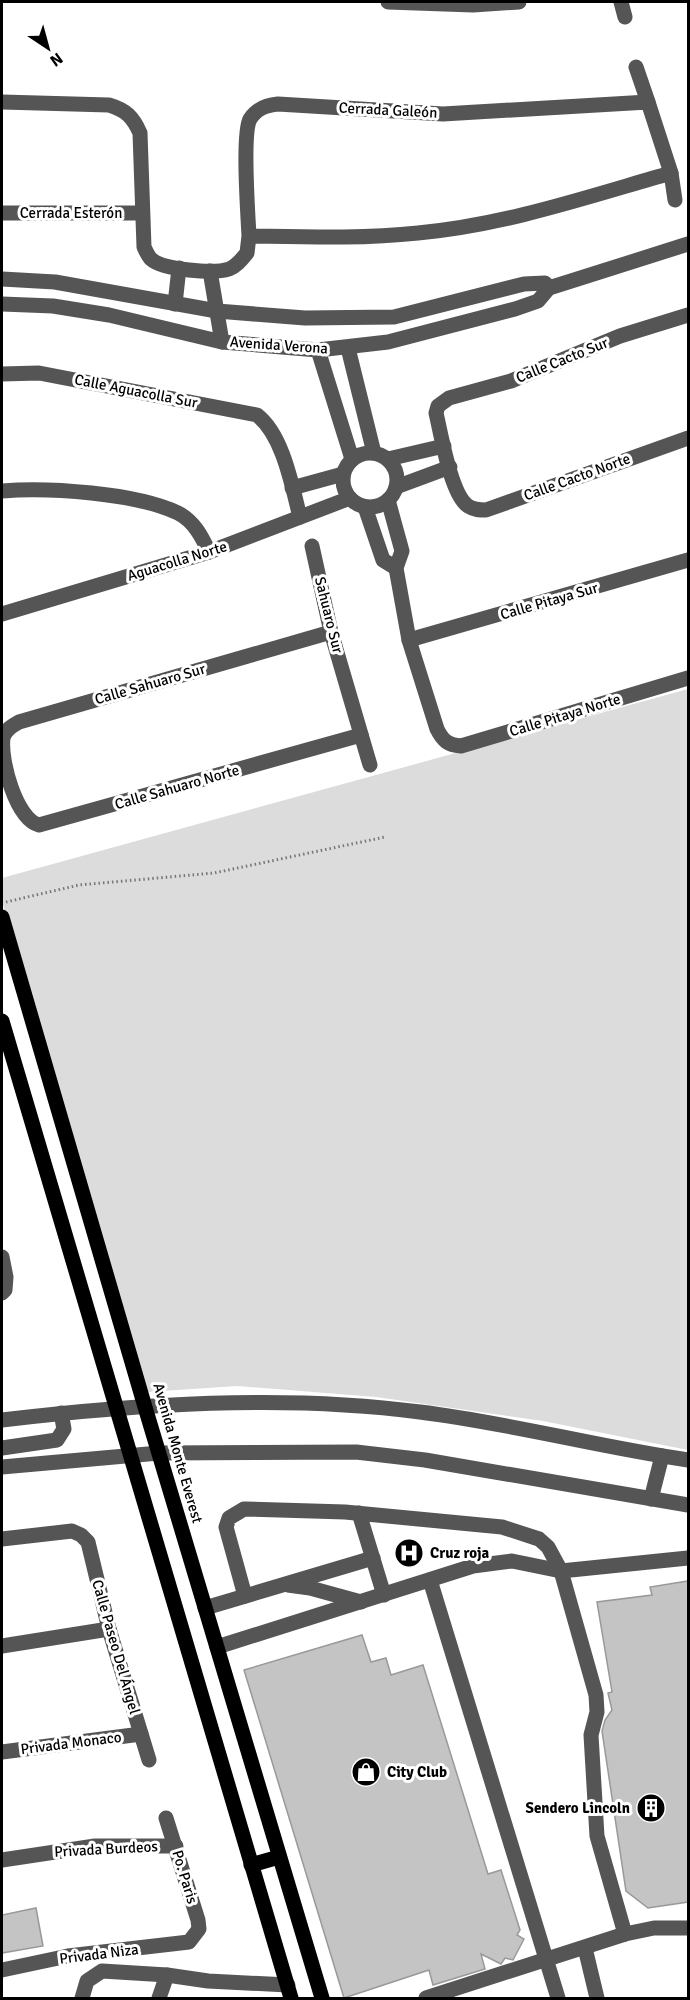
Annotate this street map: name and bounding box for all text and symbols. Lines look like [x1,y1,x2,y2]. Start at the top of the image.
north arrow [18,18,78,78]
text: N [46,48,67,71]
street label: Cerrada Galeón [338,98,438,122]
street label: Cerrada Esterón [20,204,122,222]
street label: Avenida Verona [229,333,329,357]
street label: Calle Cacto Sur [513,333,611,387]
street label: Calle Aguacolla Sur [73,370,200,412]
street label: Calle Cacto Norte [521,449,633,505]
street label: Aguacolla Norte [125,537,229,585]
street label: Sahuaro Sur [311,575,347,656]
street label: Calle Pitaya Sur [498,578,600,624]
street label: Calle Sahuaro Sur [93,659,208,708]
street label: Calle Pitaya Norte [507,690,623,740]
street label: Calle Sahuaro Norte [113,761,241,813]
street label: Avenida Monte Everest [149,1381,207,1525]
hospital icon: Cruz roja [393,1537,425,1569]
place label: Cruz roja [430,1544,490,1562]
street label: Calle Paseo Del Ángel [88,1577,145,1716]
street label: Privada Monaco [19,1728,123,1758]
shop icon: City Club [350,1756,382,1788]
place label: City Club [387,1763,447,1781]
building icon: Sendero Lincoln [635,1792,667,1824]
place label: Sendero Lincoln [526,1799,630,1817]
street label: Privada Burdeos [54,1837,159,1861]
street label: Po. Paris [168,1848,202,1906]
street label: Privada Niza [58,1940,140,1968]

